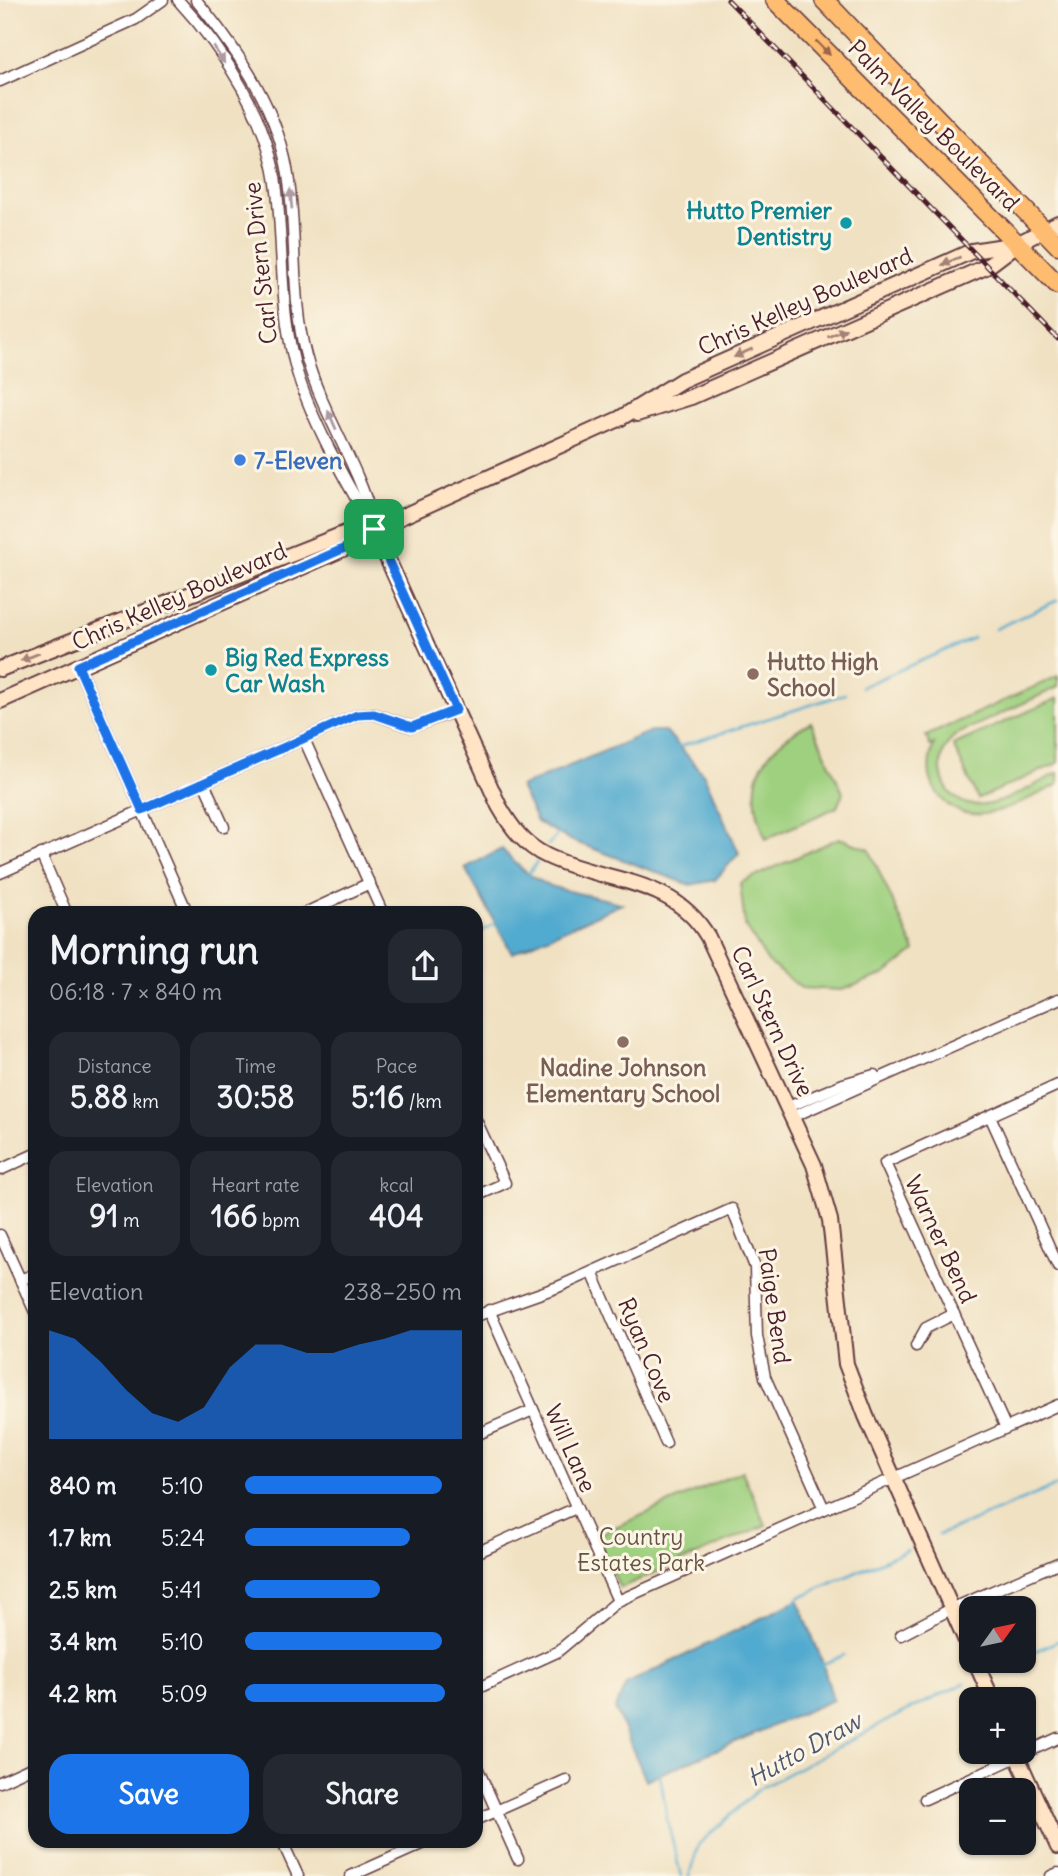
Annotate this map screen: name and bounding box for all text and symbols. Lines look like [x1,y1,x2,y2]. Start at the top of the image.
street label: Palm Valley Boulevard [842,33,1026,217]
one-way arrow [815,40,832,57]
one-way arrow [212,45,225,64]
street label: Carl Stern Drive [237,180,283,346]
one-way arrow [285,187,296,209]
place label: Hutto Premier Dentistry [686,196,833,251]
marker: Hutto Premier Dentistry [838,215,854,231]
street label: Chris Kelley Boulevard [693,241,917,361]
one-way arrow [941,255,961,267]
one-way arrow [827,327,847,339]
one-way arrow [733,347,753,359]
one-way arrow [326,410,338,430]
place label: 7-Eleven [254,446,342,475]
marker: 7-Eleven [232,452,248,468]
pin [344,499,404,559]
icon: arrive [355,510,393,548]
street label: Chris Kelley Boulevard [67,536,291,656]
place label: Big Red Express Car Wash [225,643,389,698]
place label: Hutto High School [767,647,879,702]
one-way arrow [19,651,40,662]
marker: Big Red Express Car Wash [203,662,219,678]
marker: Hutto High School [745,666,761,682]
text: Morning run [49,927,259,974]
button: share [388,929,462,1003]
street label: Carl Stern Drive [725,941,821,1101]
text: 06:18 · 7 × 840 m [49,977,222,1006]
marker: Nadine Johnson Elementary School [615,1034,631,1050]
place label: Nadine Johnson Elementary School [526,1053,720,1108]
text: Distance [77,1054,152,1078]
text: Time [235,1054,276,1078]
text: Pace [376,1054,417,1078]
text: 5.88 [70,1078,128,1116]
text: 30:58 [216,1078,295,1116]
text: 5:16 [351,1078,404,1116]
text: km [128,1089,159,1113]
text: /km [404,1089,442,1113]
street label: Warner Bend [899,1171,983,1307]
text: Elevation [76,1173,153,1197]
text: Heart rate [211,1173,300,1197]
text: kcal [379,1173,414,1197]
text: 91 [89,1197,118,1235]
text: 166 [211,1197,258,1235]
text: 404 [369,1197,424,1235]
text: m [118,1208,140,1232]
text: bpm [258,1208,300,1232]
street label: Paige Bend [753,1246,797,1366]
text: Elevation [49,1277,143,1306]
text: 238–250 m [343,1277,462,1306]
street label: Ryan Cove [612,1293,682,1407]
street label: Will Lane [539,1400,603,1496]
text: 840 m [49,1471,116,1500]
text: 5:10 [161,1471,204,1500]
park label: Country Estates Park [577,1522,705,1577]
text: 1.7 km [49,1523,112,1552]
text: 5:24 [161,1523,205,1552]
text: 2.5 km [49,1575,117,1604]
text: 5:41 [161,1575,202,1604]
north arrow [959,1596,1036,1673]
map controls [959,1596,1036,1855]
text: 3.4 km [49,1627,117,1656]
text: 5:10 [161,1627,204,1656]
text: 4.2 km [49,1679,117,1708]
text: 5:09 [161,1679,208,1708]
button: + [959,1687,1036,1764]
water label: Hutto Draw [742,1704,869,1793]
button: Save [49,1754,249,1834]
button: Share [263,1754,462,1834]
button: − [959,1778,1036,1855]

